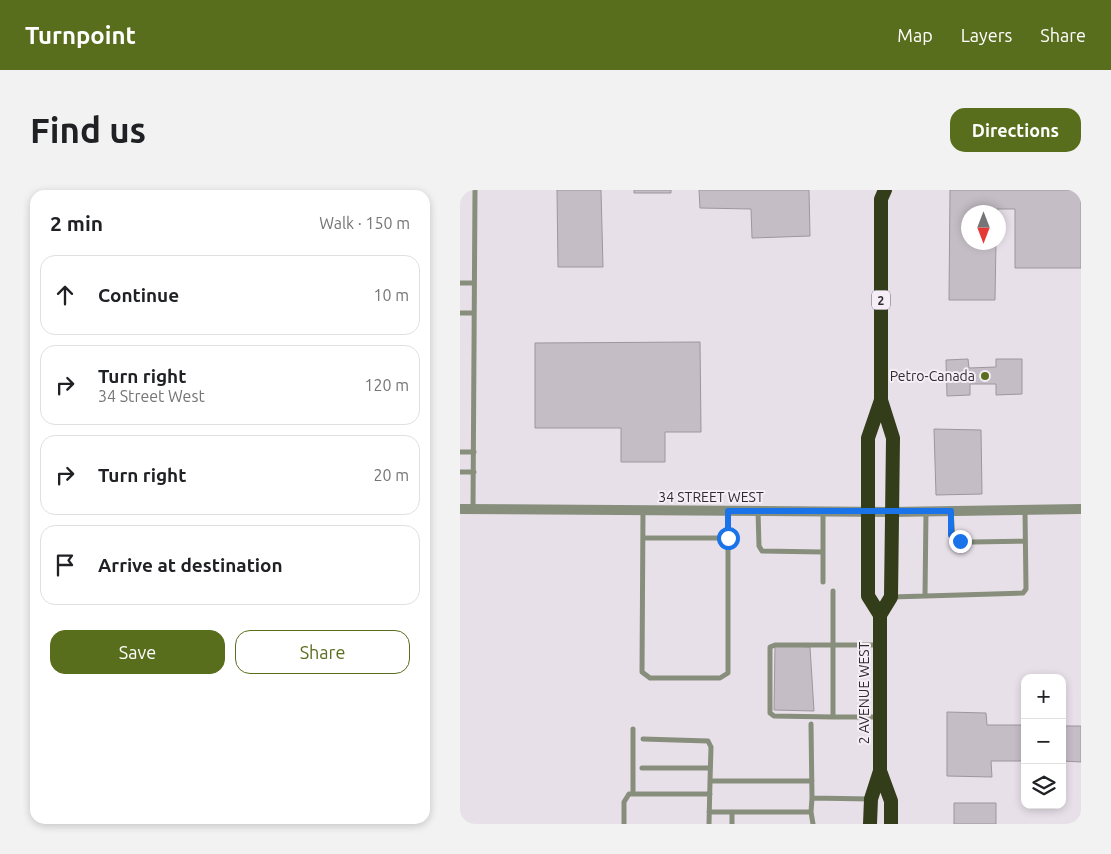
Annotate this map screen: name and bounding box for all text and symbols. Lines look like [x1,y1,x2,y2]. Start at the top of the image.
text: Turnpoint [25,22,136,49]
text: Map [897,25,933,45]
text: Layers [961,25,1012,45]
text: Share [1040,25,1086,45]
button: Directions [950,108,1081,152]
text: Find us [30,110,146,150]
north arrow [961,205,1006,250]
text: 2 min [50,211,103,235]
text: Walk · 150 m [319,214,410,232]
icon: ahead [51,281,79,309]
text: Continue [98,284,179,306]
text: 10 m [373,286,409,304]
road number: 2 [872,290,890,310]
text: Turn right [98,365,186,387]
place label: Petro-Canada [890,368,975,384]
marker: Petro-Canada [979,370,991,382]
icon: right [51,371,79,399]
text: 120 m [364,376,409,394]
text: 34 Street West [98,387,205,405]
icon: right [51,461,79,489]
text: Turn right [98,464,186,486]
text: 20 m [373,466,409,484]
street label: 34 STREET WEST [658,489,764,505]
route start [717,527,740,550]
route end [949,530,972,553]
icon: arrive [51,551,79,579]
text: Arrive at destination [98,554,283,576]
button: Save [50,630,225,674]
button: Share [235,630,410,674]
street label: 2 AVENUE WEST [856,641,872,744]
map controls [1021,674,1066,809]
button: + [1021,674,1066,719]
button: − [1021,719,1066,764]
button: layers [1021,764,1066,809]

